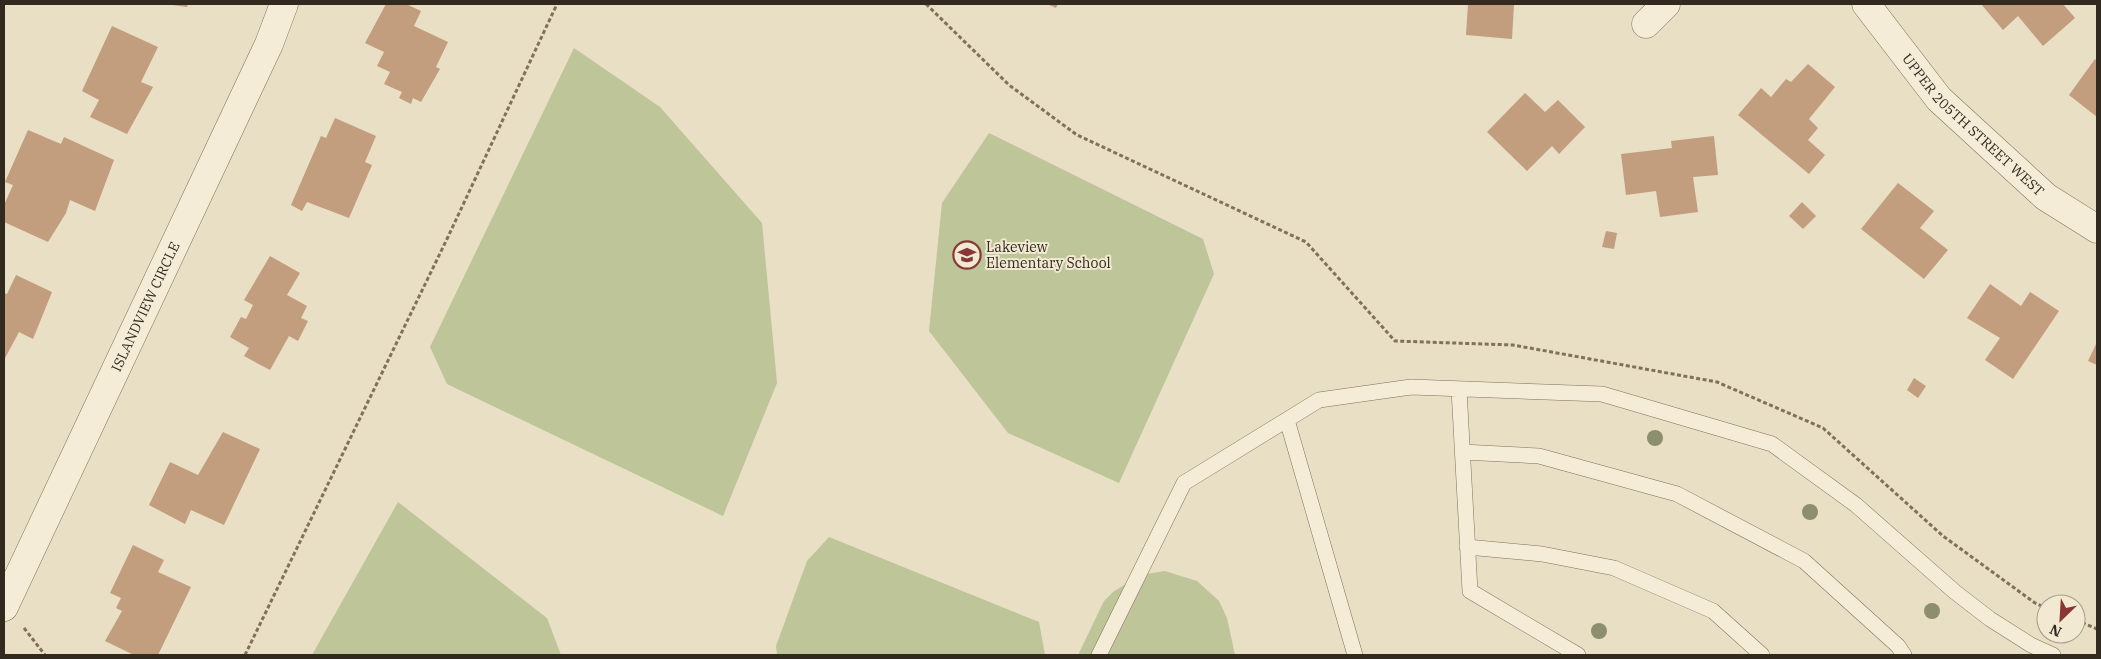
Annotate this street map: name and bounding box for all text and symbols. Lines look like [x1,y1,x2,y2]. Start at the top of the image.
street label: UPPER 205TH STREET WEST [1898,50,2048,200]
place label: Lakeview Elementary School [986,238,1111,272]
street label: ISLANDVIEW CIRCLE [107,239,184,374]
school or university icon: Lakeview Elementary School [952,240,982,270]
north arrow [2036,594,2086,644]
text: N [2047,620,2064,641]

